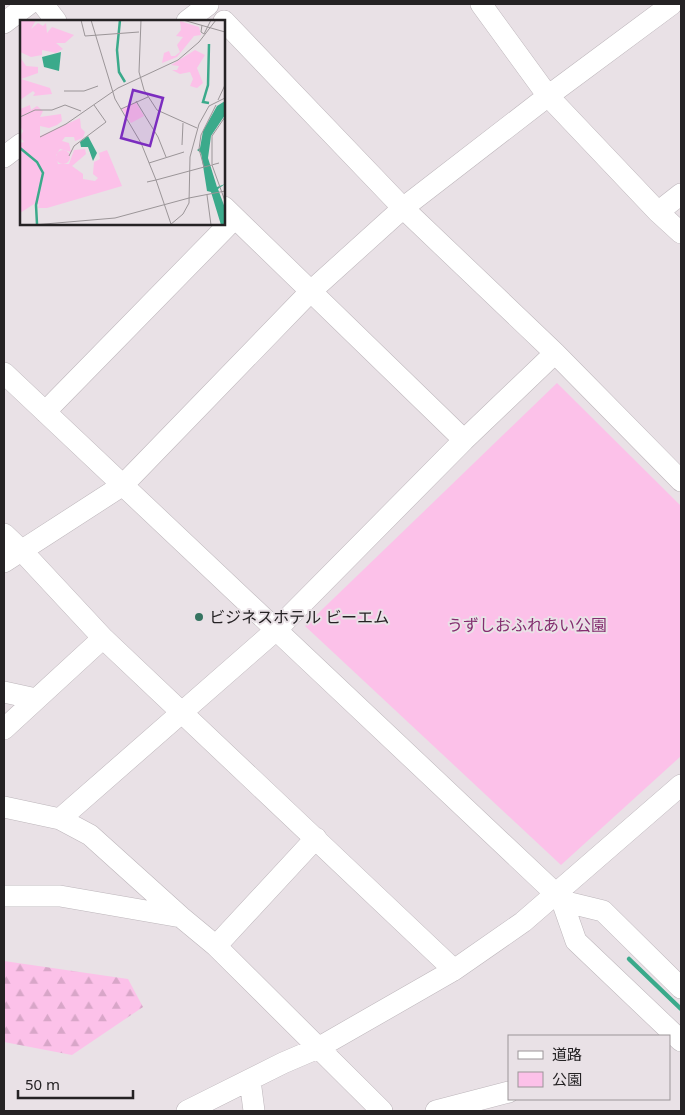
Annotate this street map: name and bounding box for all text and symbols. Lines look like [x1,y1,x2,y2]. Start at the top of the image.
inset map [20,20,225,225]
place label: ビジネスホテル ビーエム [209,606,389,628]
marker: ビジネスホテル ビーエム [193,611,205,623]
park label: うずしおふれあい公園 [447,614,607,636]
legend [508,1035,670,1100]
text: 道路 [552,1044,582,1064]
scale bar [18,1068,132,1100]
text: 公園 [552,1069,582,1089]
text: 50 m [25,1074,60,1094]

